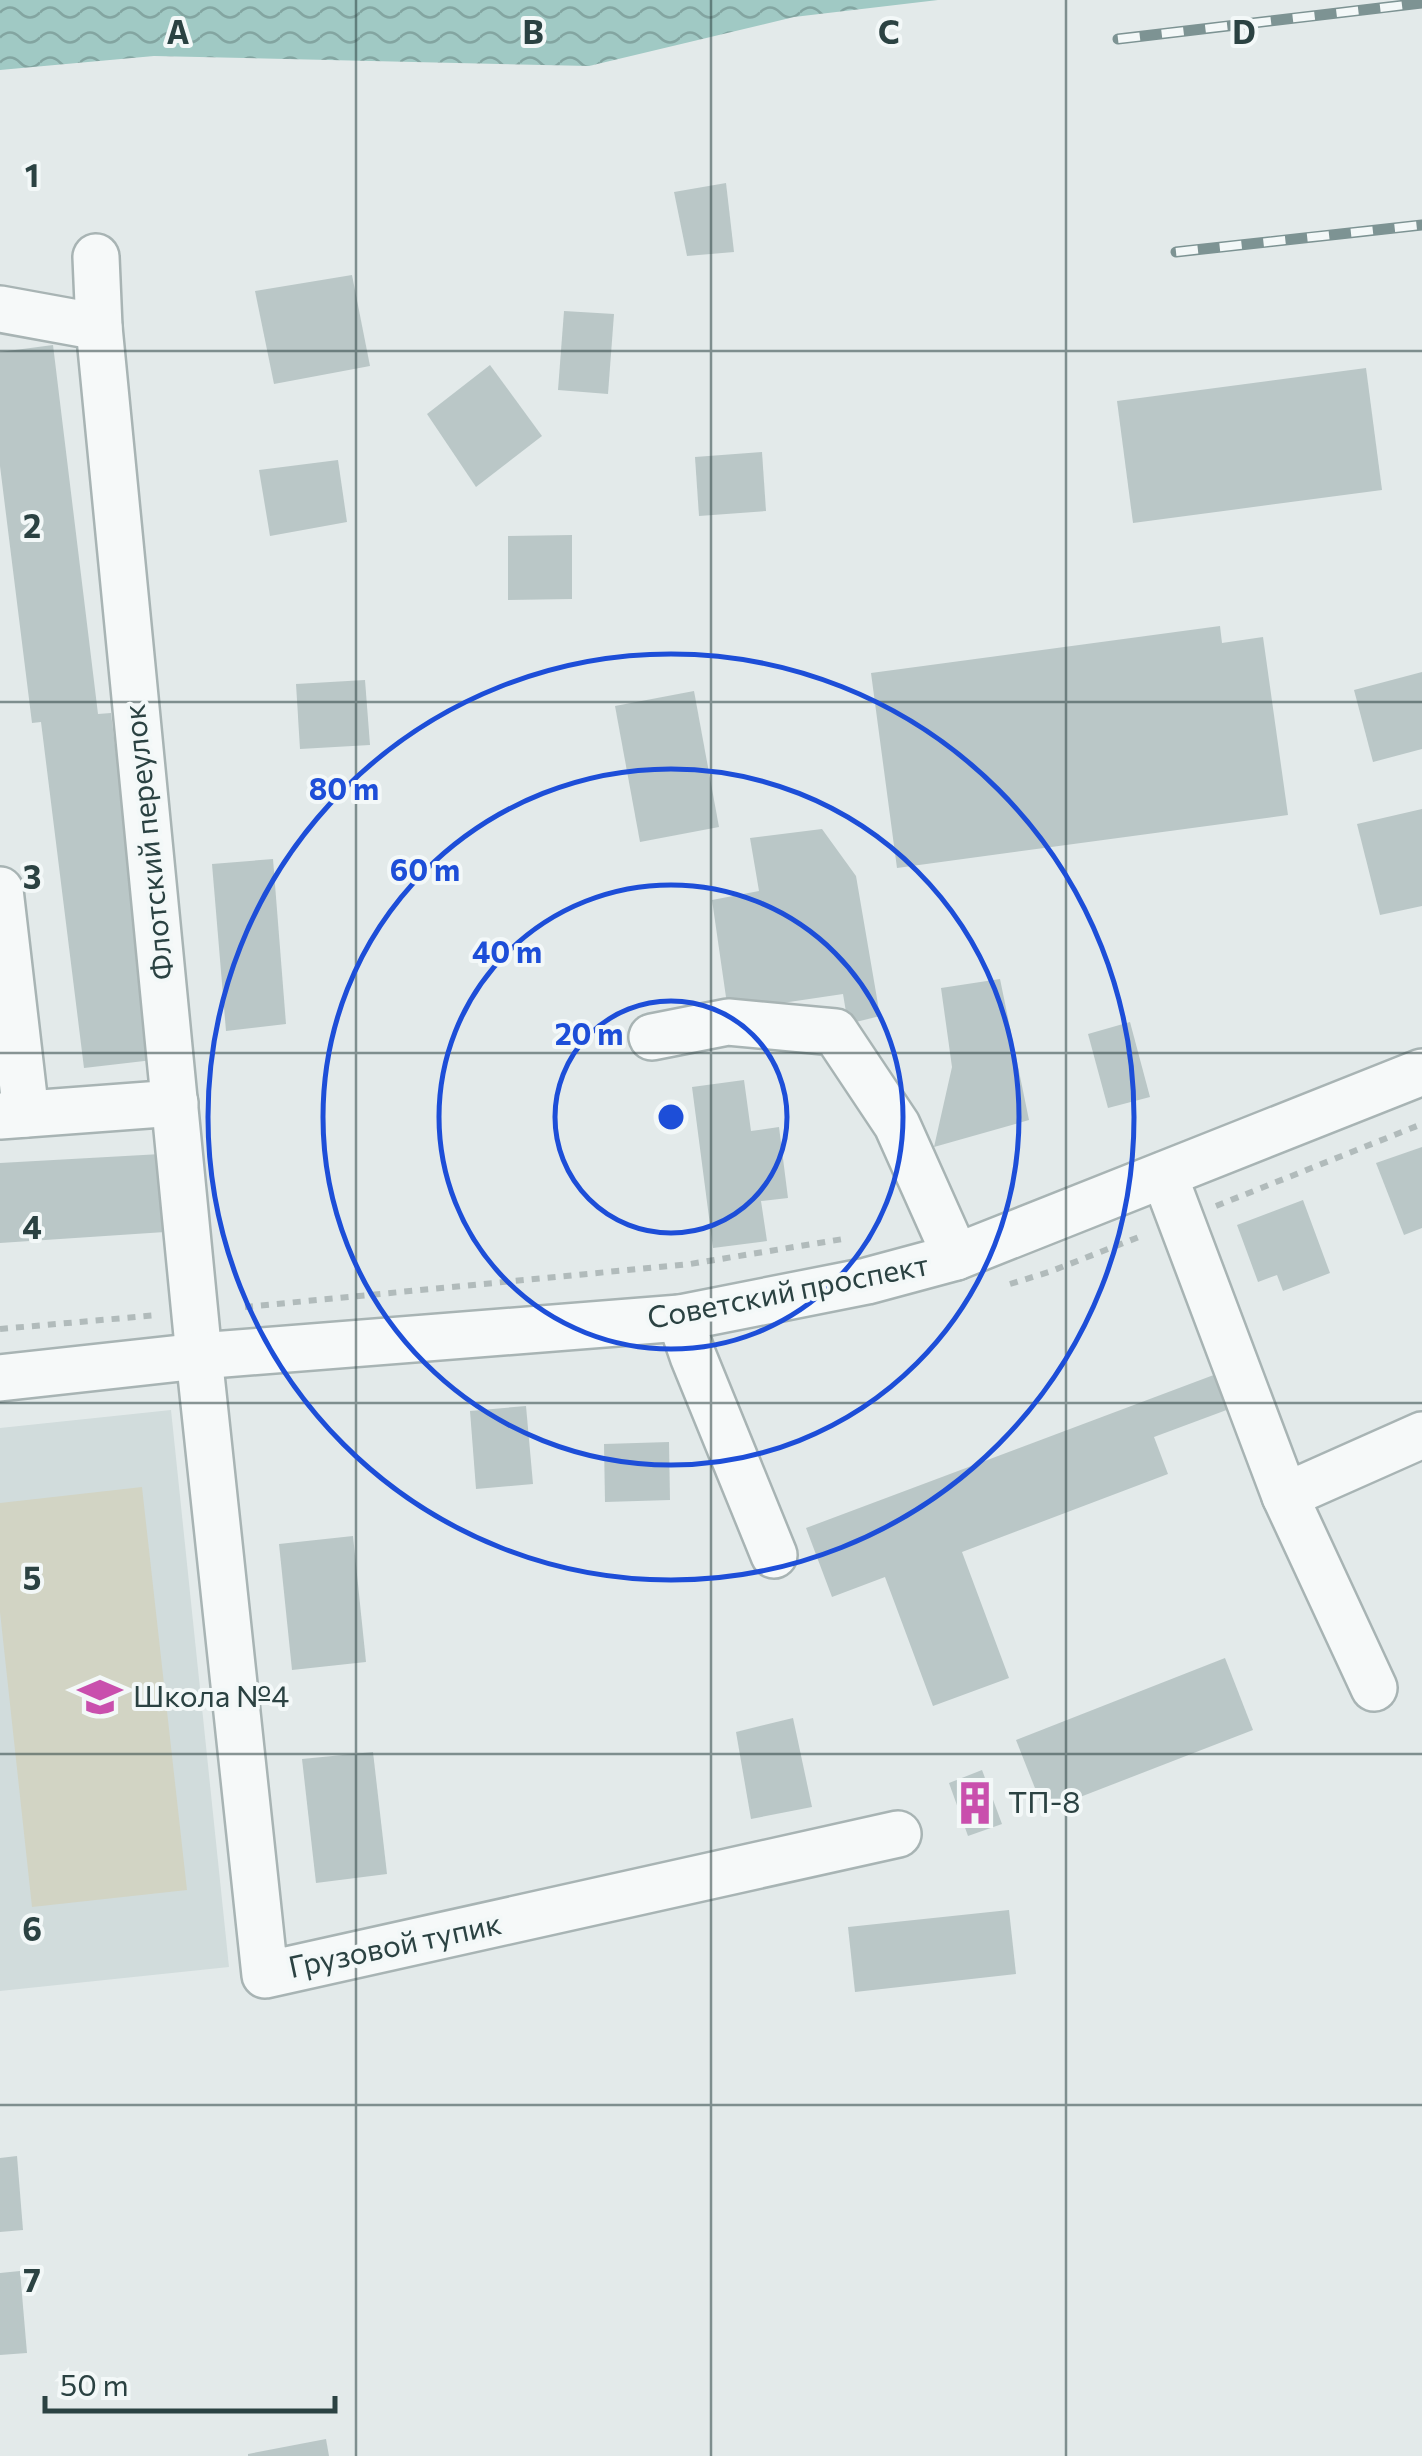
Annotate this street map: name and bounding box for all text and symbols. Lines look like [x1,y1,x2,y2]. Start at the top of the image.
text: A [167,11,190,51]
text: B [522,11,544,51]
text: C [878,11,900,51]
text: D [1232,11,1256,51]
text: 1 [25,154,39,194]
text: 2 [23,505,41,545]
street label: Флотский переулок [114,702,179,982]
text: 80 m [309,769,379,806]
text: 60 m [390,850,460,887]
text: 3 [23,856,41,896]
text: 40 m [472,932,542,969]
text: 20 m [555,1014,623,1051]
centre of rings [653,1099,689,1135]
text: 4 [22,1206,42,1246]
street label: Советский проспект [644,1244,931,1335]
text: 5 [23,1557,41,1597]
school or university icon: Школа №4 [76,1673,124,1721]
place label: Школа №4 [133,1676,289,1713]
building icon: ТП-8 [951,1779,999,1827]
place label: ТП-8 [1008,1782,1081,1819]
street label: Грузовой тупик [285,1903,504,1984]
text: 6 [22,1908,42,1948]
text: 7 [23,2259,41,2299]
scale bar [45,2351,335,2413]
text: 50 m [60,2365,129,2402]

